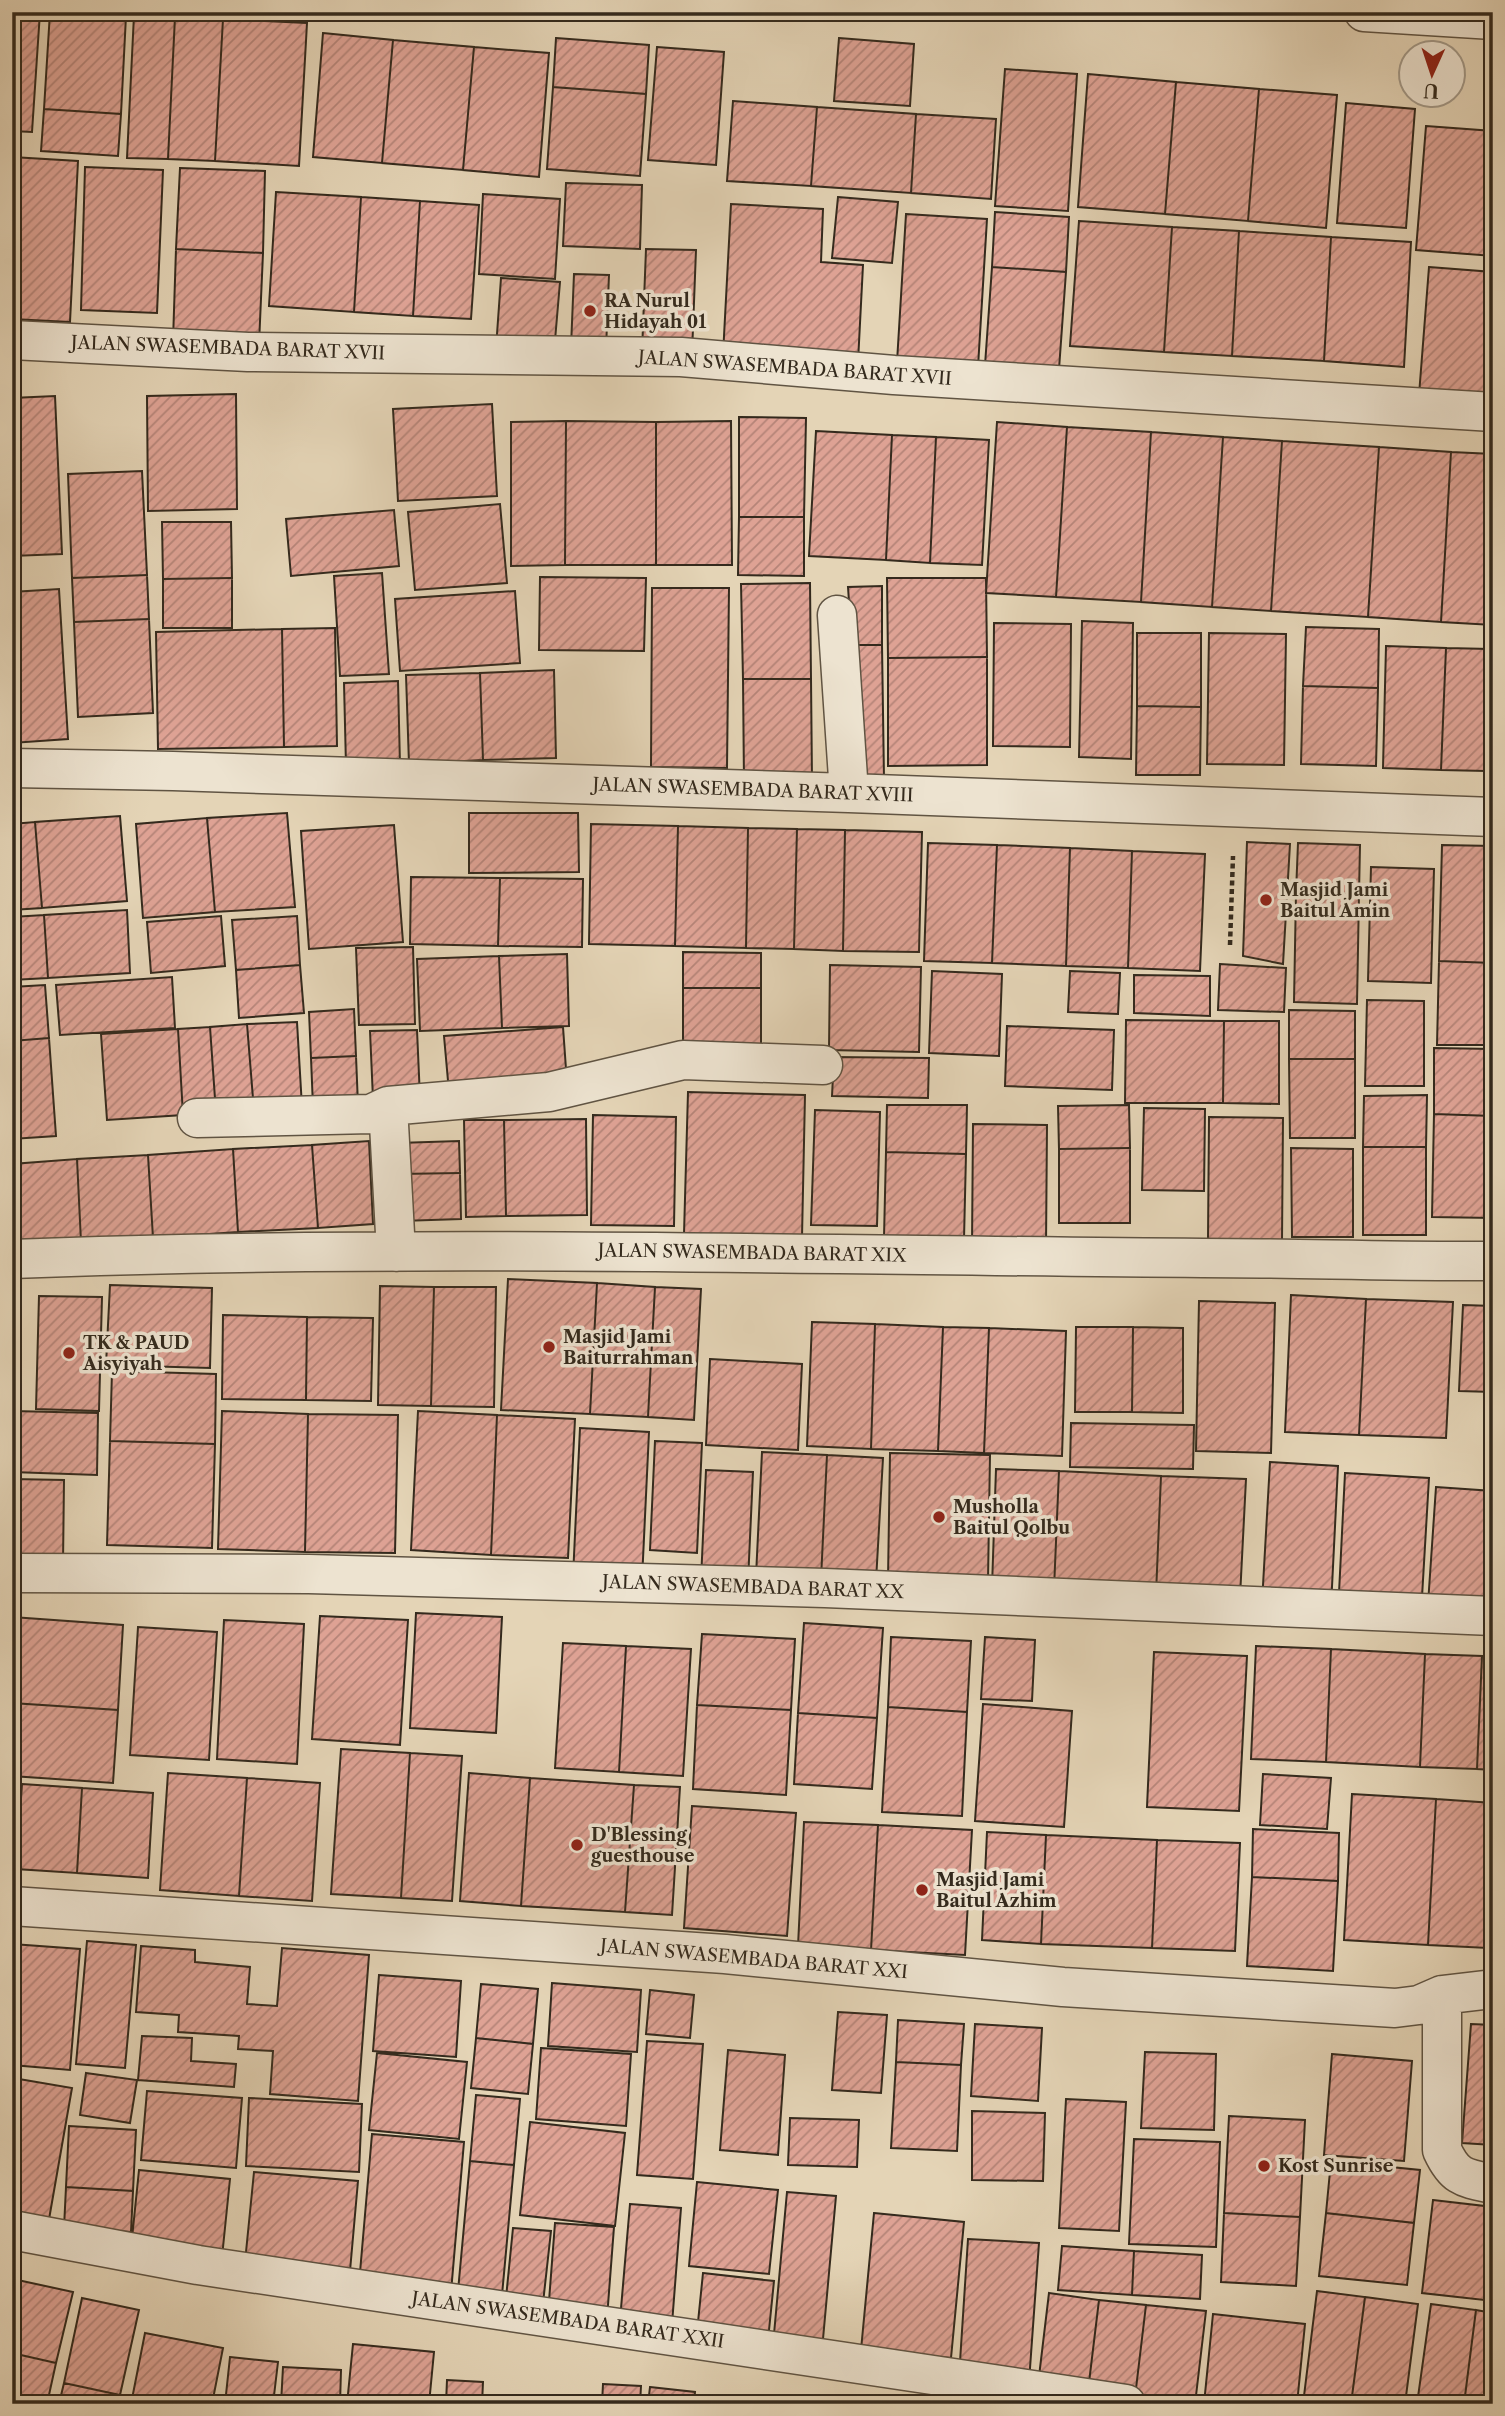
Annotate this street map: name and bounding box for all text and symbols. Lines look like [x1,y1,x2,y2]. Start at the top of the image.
north arrow [1396,38,1466,108]
text: U [1422,79,1439,102]
place label: RA Nurul Hidayah 01 [604,290,706,333]
marker: RA Nurul Hidayah 01 [582,303,598,319]
street label: JALAN SWASEMBADA BARAT XVII [68,331,385,364]
street label: JALAN SWASEMBADA BARAT XVII [635,346,952,390]
street label: JALAN SWASEMBADA BARAT XVIII [589,773,914,807]
place label: Masjid Jami Baitul Amin [1280,879,1391,922]
marker: Masjid Jami Baitul Amin [1258,892,1274,908]
street label: JALAN SWASEMBADA BARAT XIX [595,1239,907,1267]
place label: Masjid Jami Baiturrahman [563,1326,694,1369]
place label: TK & PAUD Aisyiyah [82,1332,189,1375]
marker: Masjid Jami Baiturrahman [541,1339,557,1355]
marker: TK & PAUD Aisyiyah [61,1345,77,1361]
place label: Musholla Baitul Qolbu [953,1496,1070,1539]
marker: Musholla Baitul Qolbu [931,1509,947,1525]
street label: JALAN SWASEMBADA BARAT XX [599,1571,905,1603]
place label: D'Blessing guesthouse [590,1824,695,1867]
marker: D'Blessing guesthouse [569,1837,585,1853]
place label: Masjid Jami Baitul Azhim [936,1869,1056,1912]
marker: Masjid Jami Baitul Azhim [914,1882,930,1898]
street label: JALAN SWASEMBADA BARAT XXI [596,1934,909,1983]
place label: Kost Sunrise [1278,2155,1394,2177]
marker: Kost Sunrise [1256,2158,1272,2174]
street label: JALAN SWASEMBADA BARAT XXII [407,2287,726,2353]

